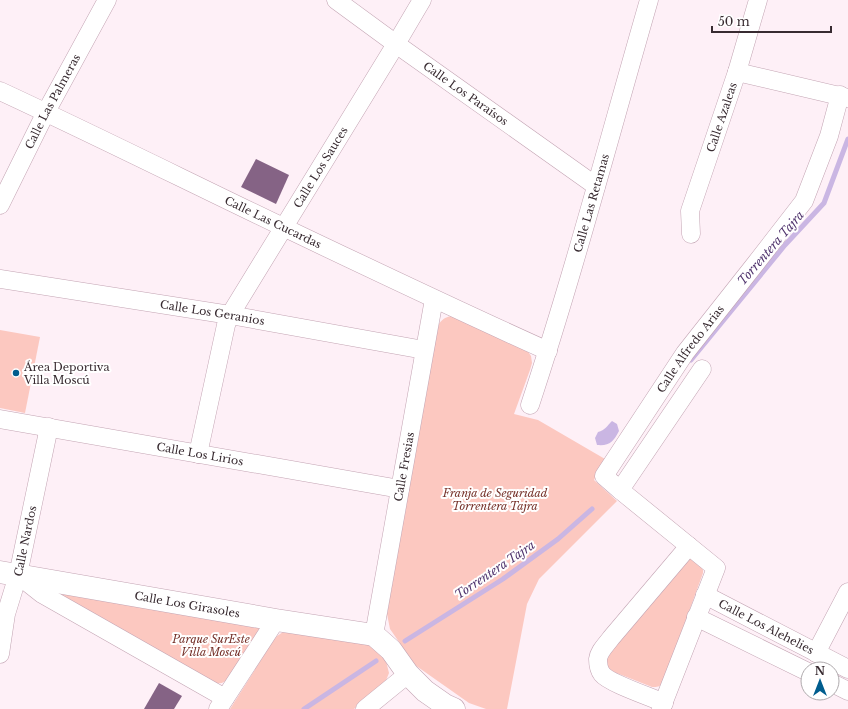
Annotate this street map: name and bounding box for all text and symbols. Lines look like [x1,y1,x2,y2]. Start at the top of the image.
scale bar [712,8,831,34]
text: 50 m [718,14,750,29]
street label: Calle Las Palmeras [22,52,83,151]
street label: Calle Los Paraísos [421,59,511,128]
street label: Calle Azaleas [703,80,740,154]
street label: Calle Los Sauces [290,124,351,210]
street label: Calle Las Retamas [571,152,612,254]
street label: Calle Las Cucardas [223,193,324,251]
water label: Torrentera Tajra [734,207,807,288]
street label: Calle Los Geranios [159,297,266,328]
street label: Calle Alfredo Arias [654,302,727,395]
place label: Área Deportiva Villa Moscú [23,360,110,387]
marker: Área Deportiva Villa Moscú [11,368,21,378]
street label: Calle Fresias [391,431,417,502]
street label: Calle Los Lirios [155,440,244,468]
park label: Franja de Seguridad Torrentera Tajra [442,486,548,513]
street label: Calle Nardos [11,504,39,578]
water label: Torrentera Tajra [452,537,538,602]
street label: Calle Los Girasoles [133,589,241,621]
street label: Calle Los Alehelies [716,596,816,657]
park label: Parque SurEste Villa Moscú [171,632,250,659]
north arrow [800,661,840,701]
text: N [815,664,826,678]

